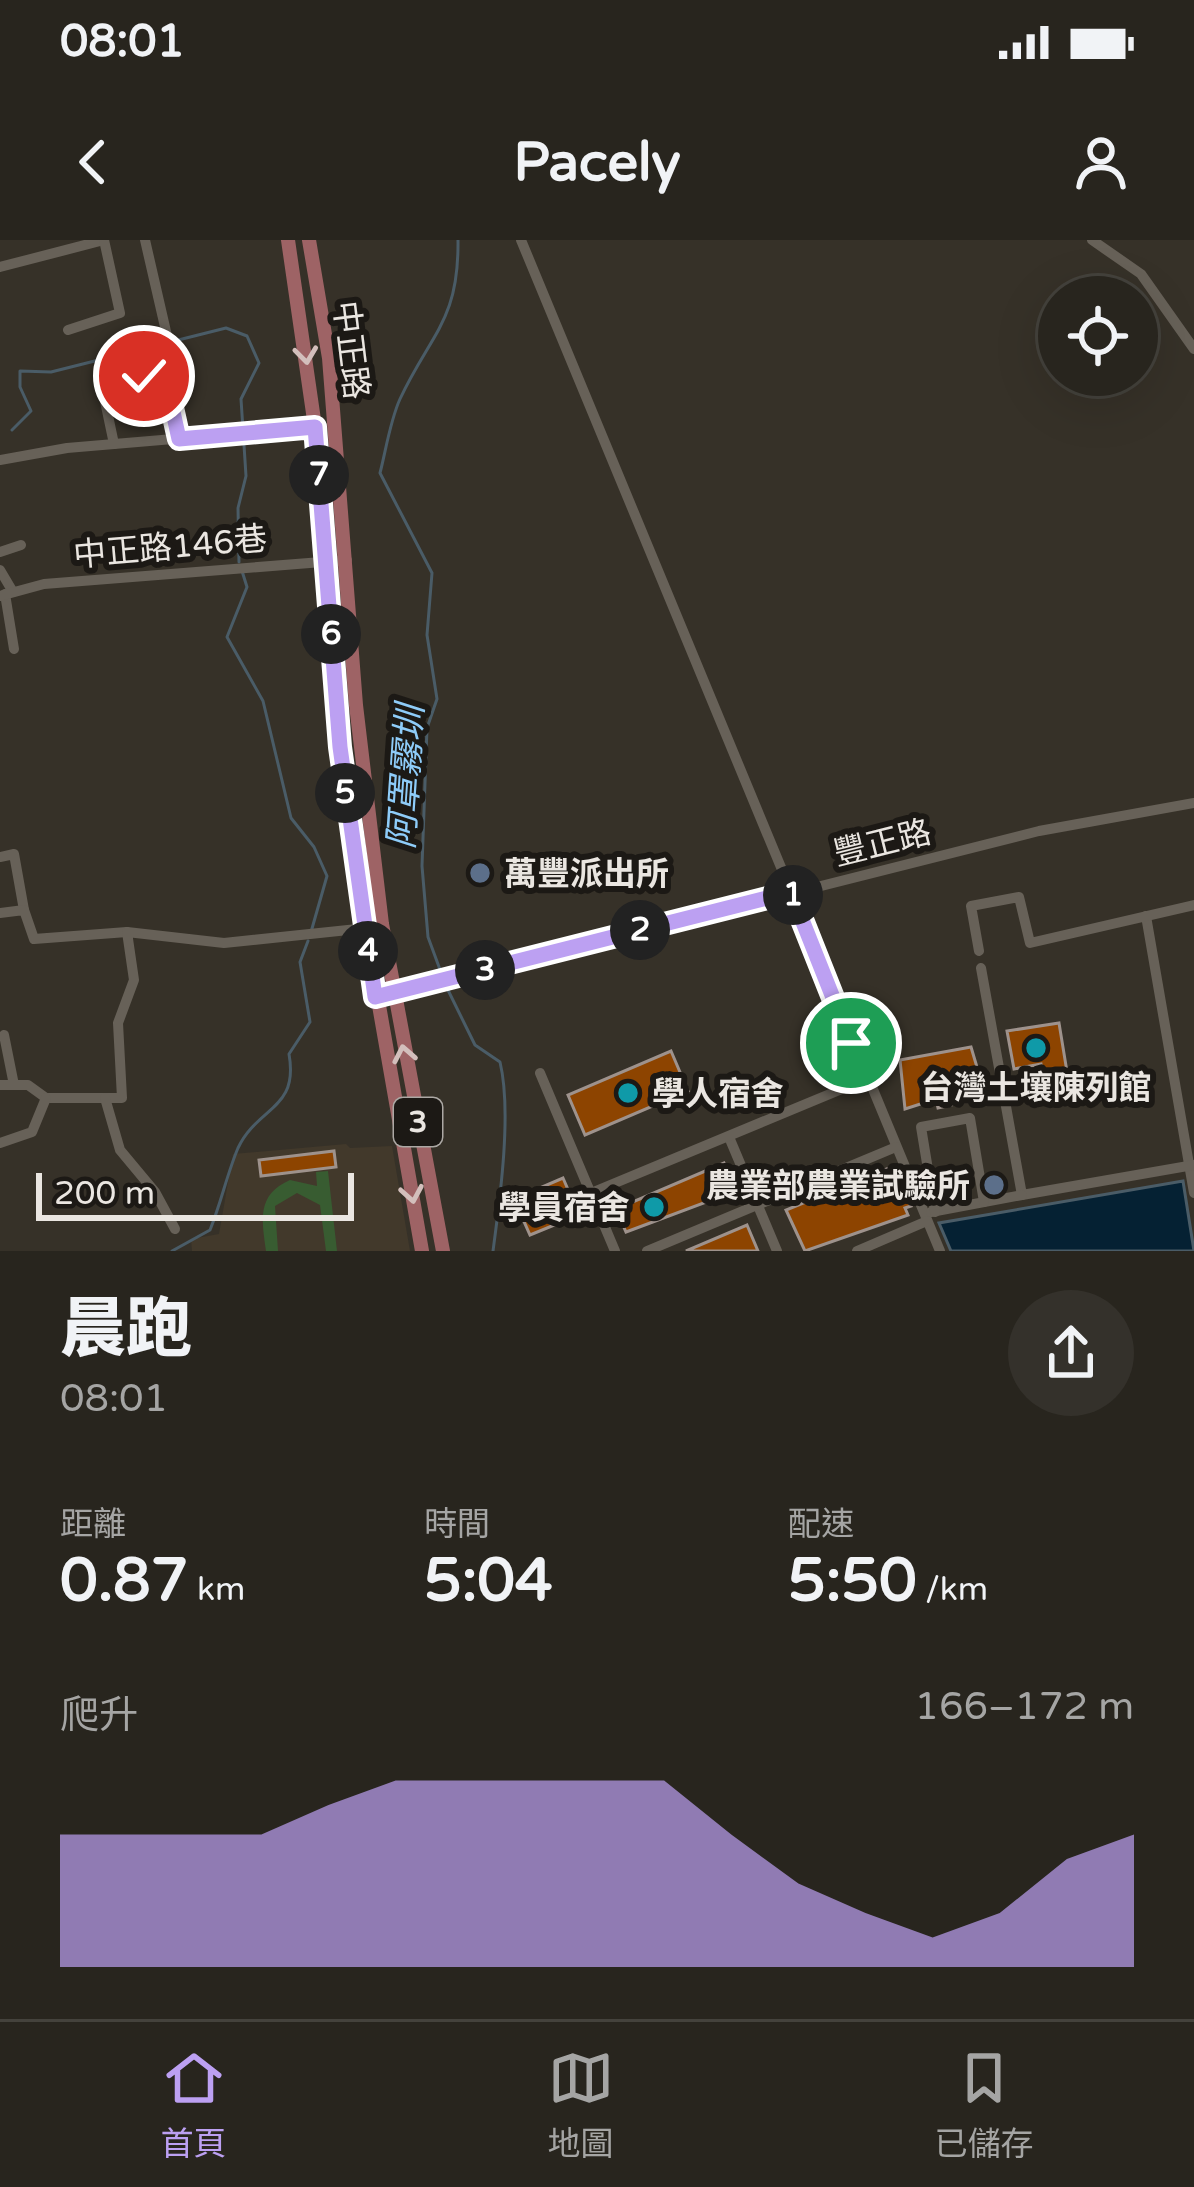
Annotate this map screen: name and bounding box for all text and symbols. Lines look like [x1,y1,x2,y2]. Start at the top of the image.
text: 08:01 [60,15,185,69]
icon: back [60,129,126,195]
icon: person [1068,129,1134,195]
text: Pacely [514,130,680,195]
map controls [1038,276,1158,396]
button: locate [1038,276,1158,396]
street label: 中正路 [325,299,376,402]
pin [93,325,195,427]
icon: check [111,343,177,409]
one-way arrow [293,346,319,365]
pin: 7 [289,445,349,505]
text: 7 [309,455,329,494]
street label: 中正路146巷 [72,520,269,575]
pin: 6 [301,604,361,664]
text: 6 [321,614,341,653]
water label: 阿罩霧圳 [380,699,433,850]
pin: 5 [315,763,375,823]
text: 5 [335,773,355,812]
street label: 豐正路 [830,813,935,874]
place label: 萬豐派出所 [504,855,669,894]
marker: 萬豐派出所 [467,860,493,886]
pin: 1 [763,865,823,925]
text: 1 [783,875,803,914]
pin: 2 [610,900,670,960]
text: 2 [630,910,650,949]
pin: 4 [338,921,398,981]
text: 4 [358,931,378,970]
pin: 3 [455,940,515,1000]
text: 3 [475,950,495,989]
pin [800,992,902,1094]
icon: arrive [818,1010,884,1076]
marker: 台灣土壤陳列館 [1023,1035,1049,1061]
one-way arrow [393,1044,418,1064]
place label: 台灣土壤陳列館 [921,1069,1152,1108]
place label: 學人宿舍 [652,1075,784,1114]
marker: 學人宿舍 [615,1080,641,1106]
road number: 3 [394,1098,442,1146]
scale bar [36,1167,354,1220]
place label: 農業部農業試驗所 [706,1167,970,1206]
marker: 農業部農業試驗所 [981,1172,1007,1198]
text: 200 m [54,1174,155,1213]
one-way arrow [398,1184,423,1204]
place label: 學員宿舍 [498,1189,630,1228]
marker: 學員宿舍 [641,1194,667,1220]
text: 晨跑 [60,1290,192,1370]
button: share [1008,1290,1134,1416]
text: 08:01 [60,1375,168,1422]
text: 距離 [60,1505,126,1544]
text: 時間 [424,1505,490,1544]
text: 配速 [788,1505,854,1544]
text: 0.87 [60,1545,188,1617]
text: 5:04 [424,1545,553,1617]
text: 5:50 [788,1545,917,1617]
text: km [188,1570,245,1609]
text: /km [917,1570,988,1609]
text: 166–172 m [914,1683,1134,1730]
text: 爬升 [60,1692,138,1739]
tab: 首頁 [161,2045,227,2165]
tab: 地圖 [548,2045,614,2165]
tab: 已儲存 [935,2045,1034,2165]

